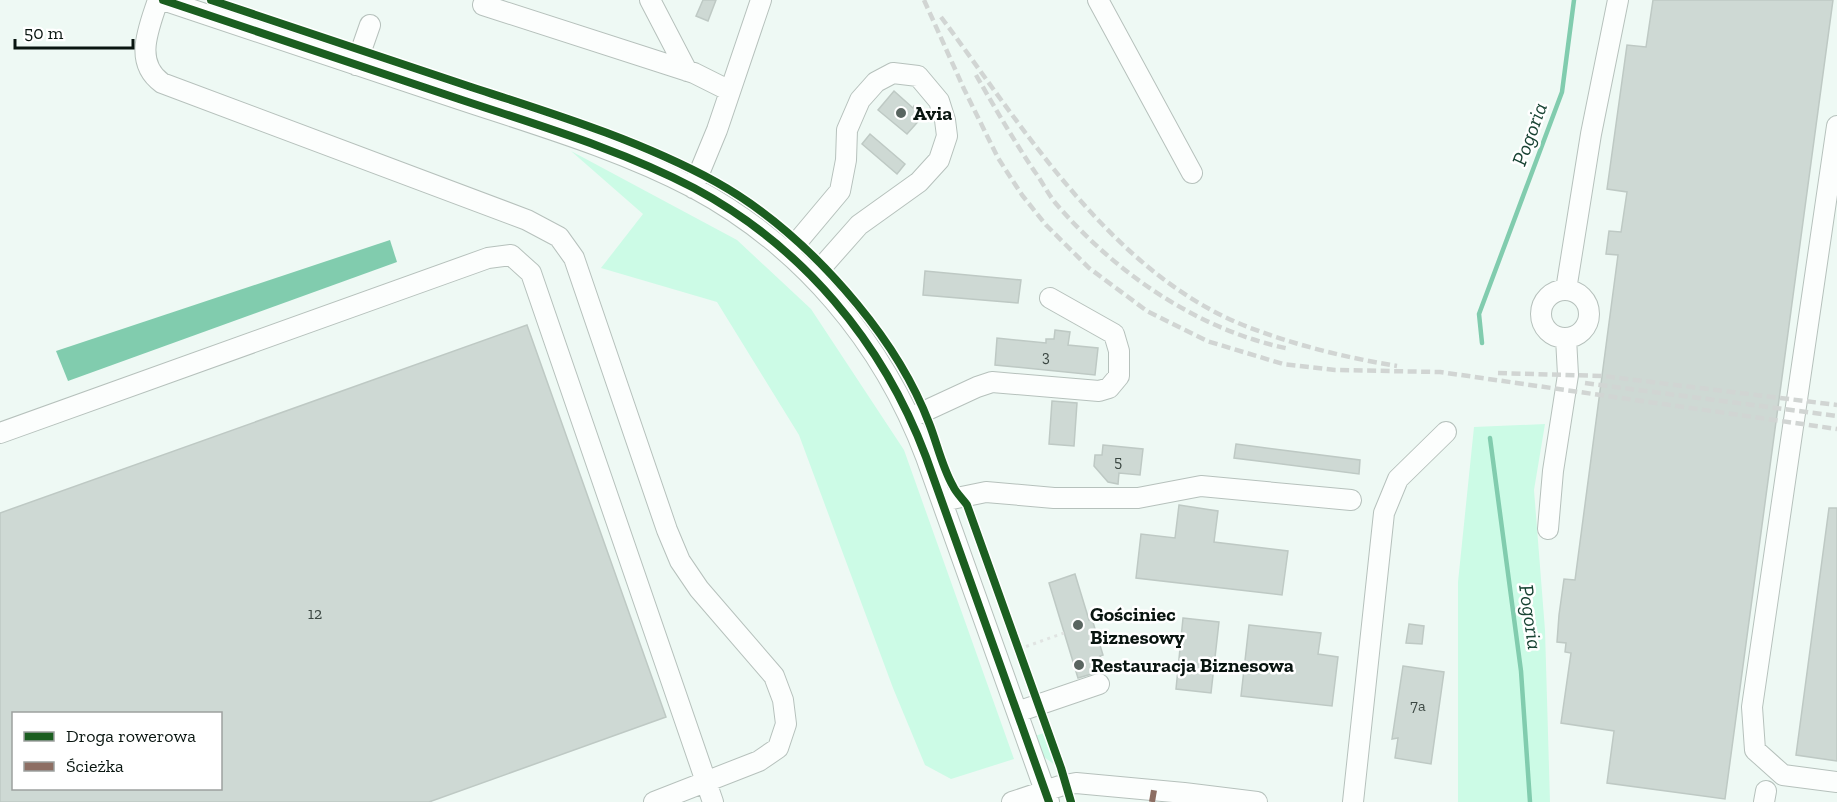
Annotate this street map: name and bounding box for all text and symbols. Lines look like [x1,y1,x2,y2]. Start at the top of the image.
scale bar [15,12,134,50]
text: 50 m [24,22,64,44]
water label: Pogoria [1506,99,1552,169]
place label: Avia [913,101,952,125]
marker: Avia [894,106,908,120]
house number: 3 [1042,347,1050,366]
house number: 5 [1114,452,1122,471]
water label: Pogoria [1514,583,1548,651]
place label: Gościniec Biznesowy [1090,602,1185,649]
house number: 12 [308,604,322,623]
marker: Gościniec Biznesowy [1071,618,1085,632]
place label: Restauracja Biznesowa [1091,653,1294,677]
marker: Restauracja Biznesowa [1072,658,1086,672]
house number: 7a [1410,696,1426,715]
legend [12,712,222,790]
text: Droga rowerowa [66,725,196,747]
text: Ścieżka [66,755,124,777]

